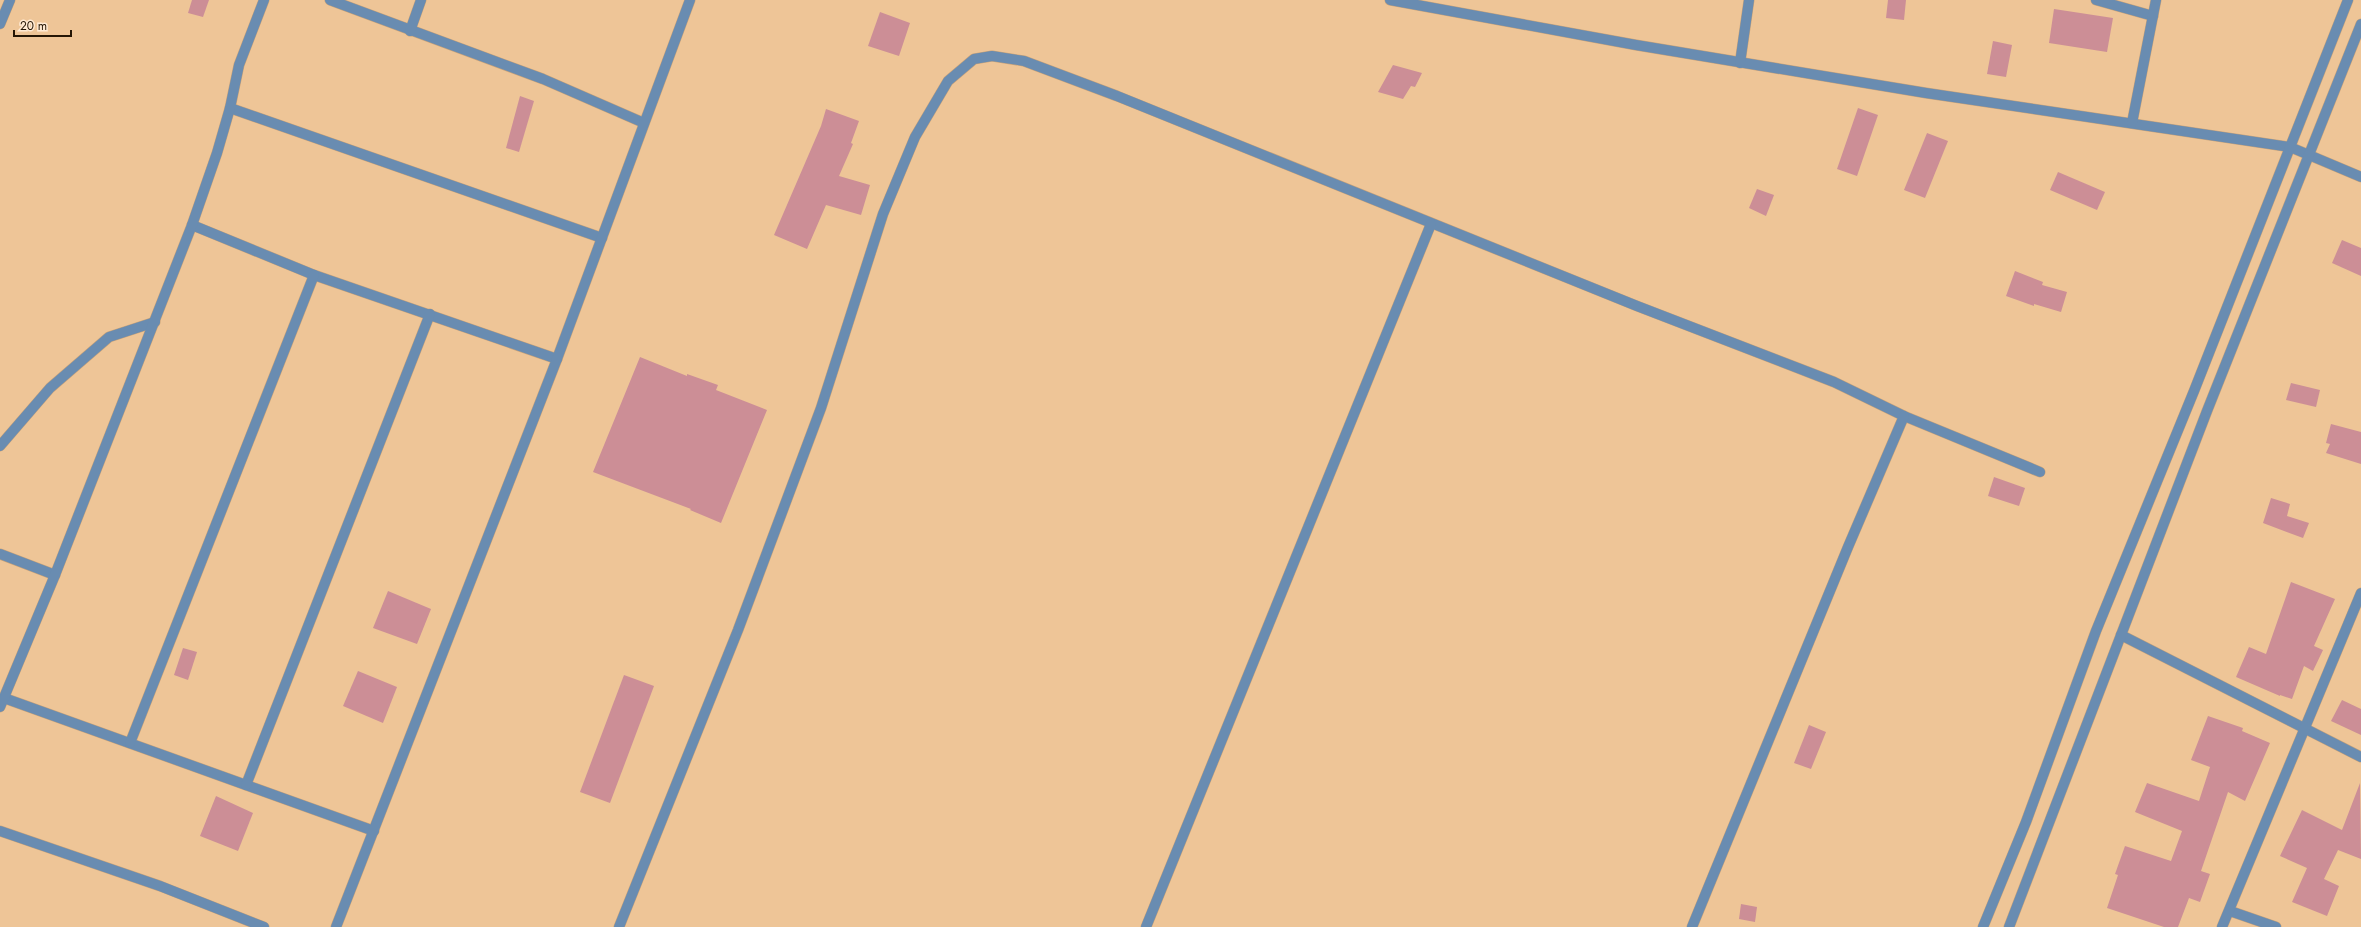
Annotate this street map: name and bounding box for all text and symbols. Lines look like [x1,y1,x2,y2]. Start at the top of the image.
scale bar [14,12,71,38]
text: 20 m [20,17,47,35]

